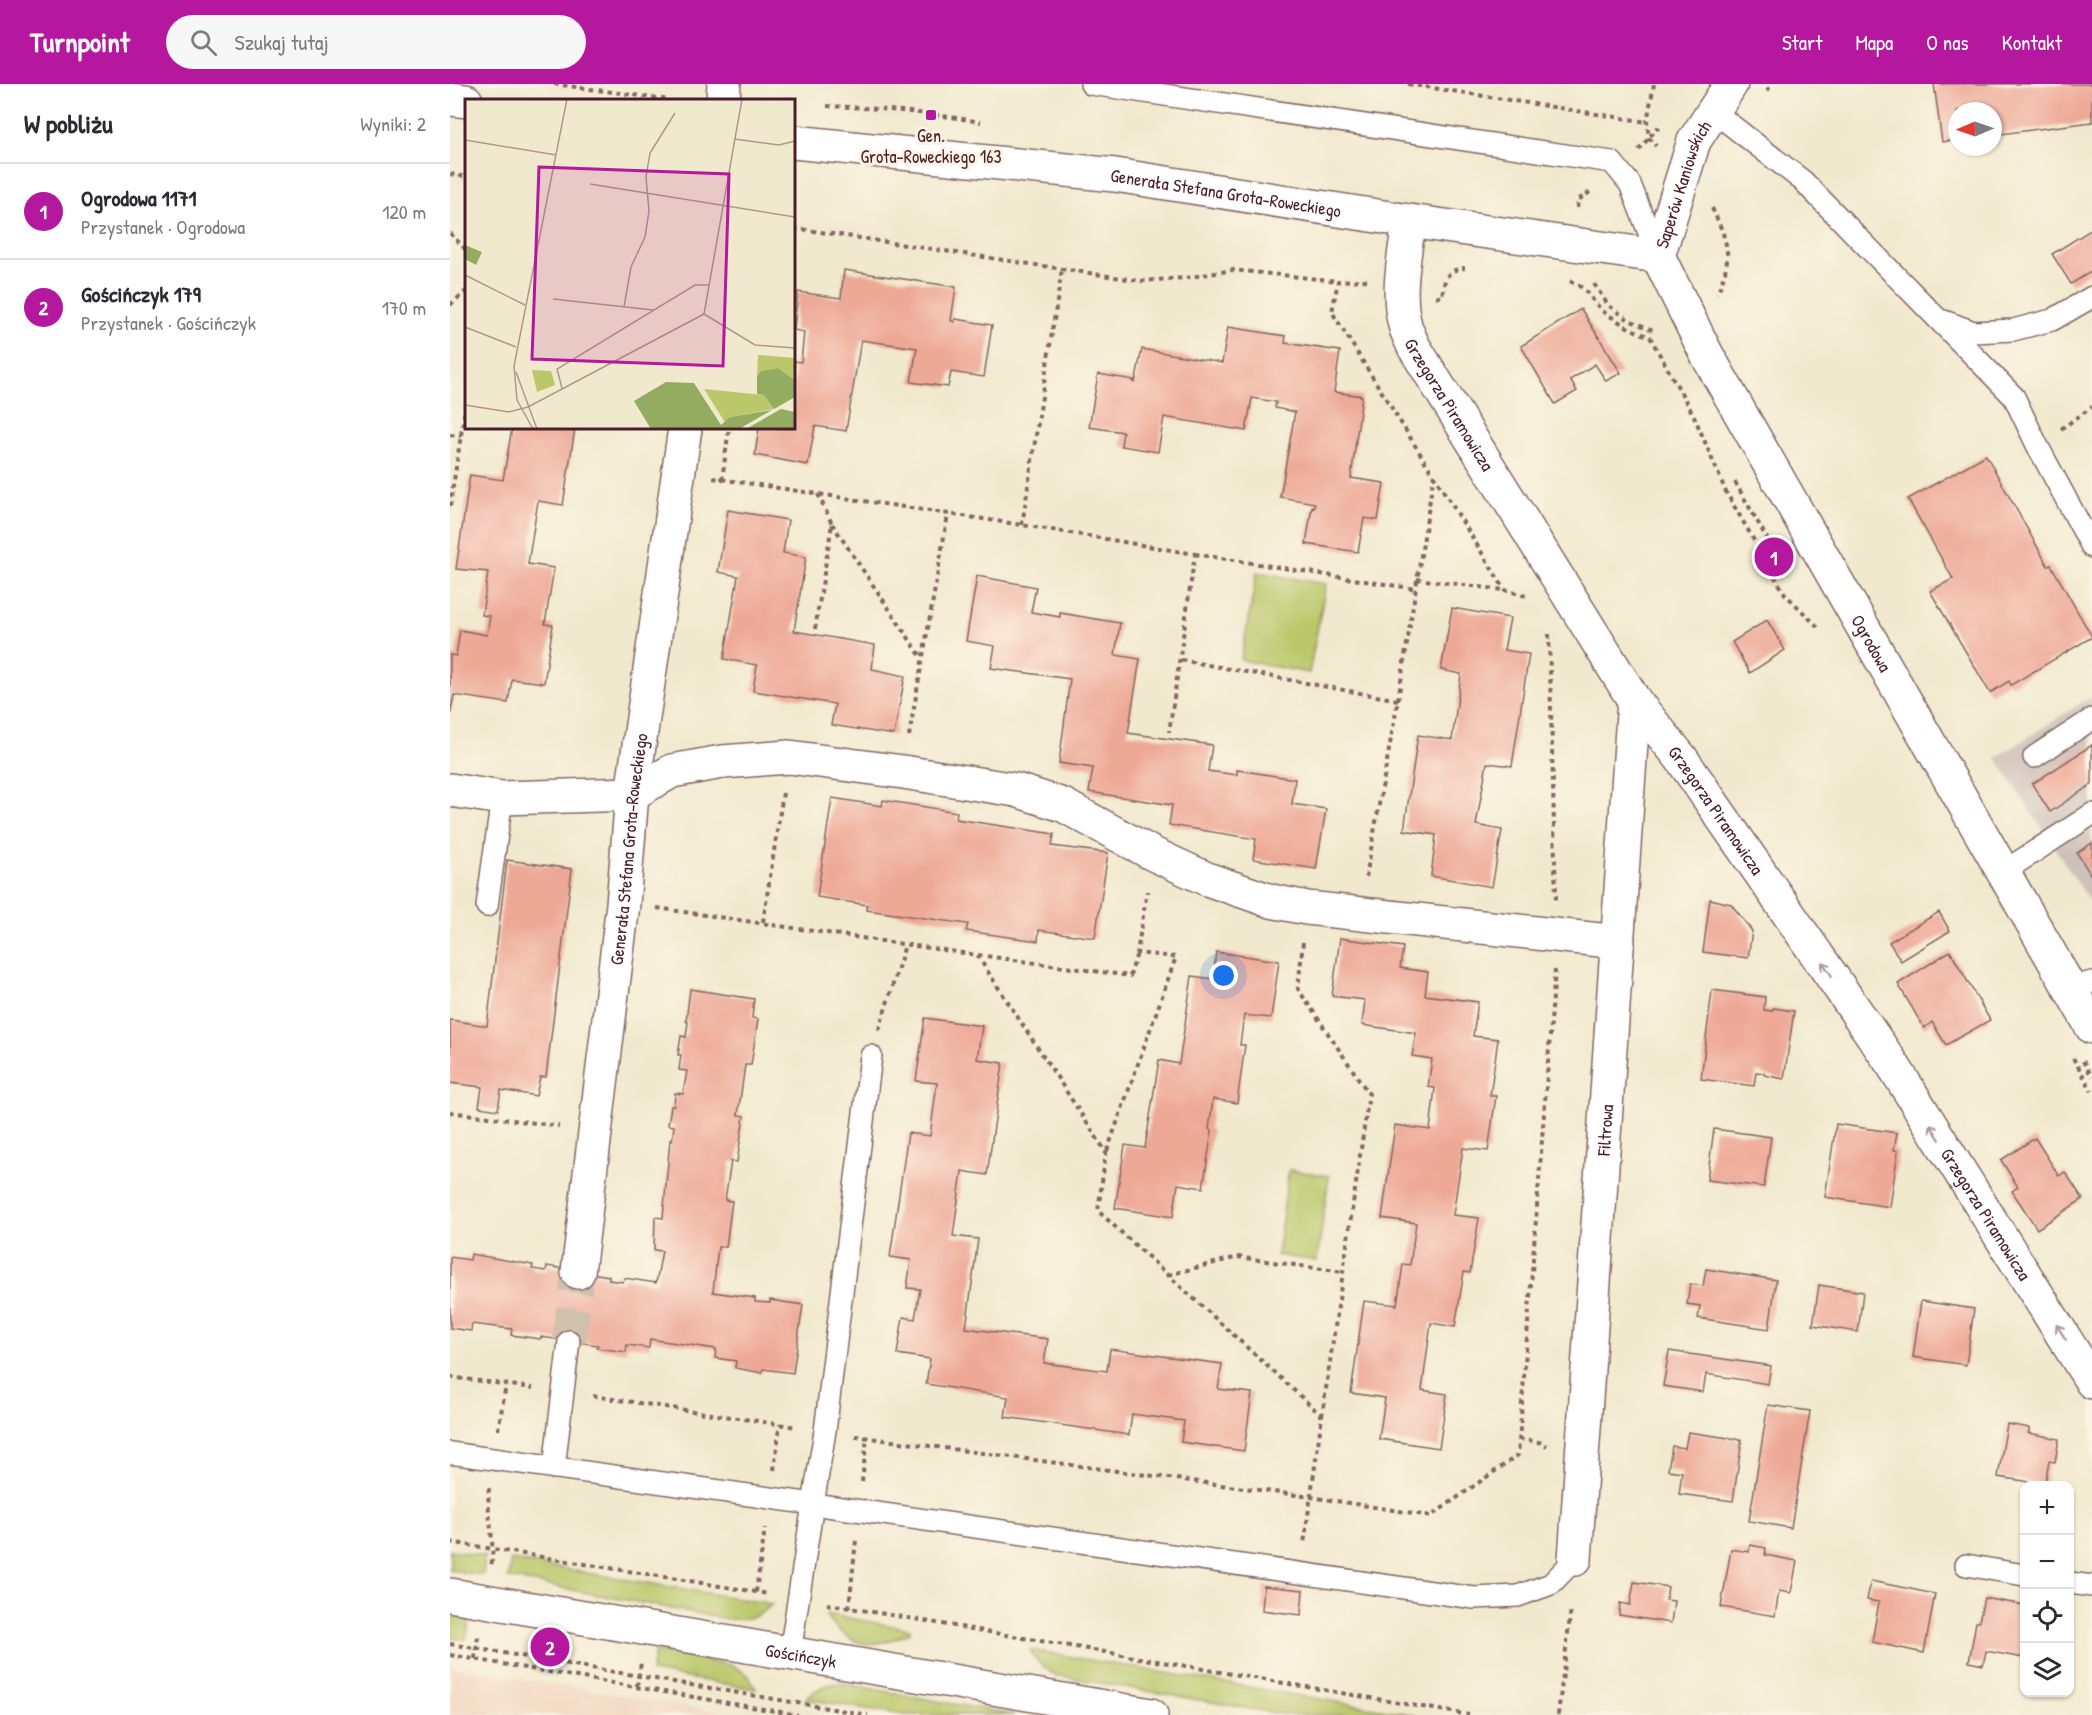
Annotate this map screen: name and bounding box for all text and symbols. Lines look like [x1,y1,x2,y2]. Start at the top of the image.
search box [166,15,586,69]
text: Turnpoint [30,23,130,61]
icon: search [187,26,220,59]
text: Szukaj tutaj [235,27,329,57]
text: Start [1782,28,1822,57]
text: Mapa [1855,28,1893,57]
text: O nas [1926,28,1969,57]
text: Kontakt [2002,28,2062,57]
inset map [465,99,795,429]
north arrow [1948,102,2002,156]
text: W pobliżu [24,106,113,141]
marker: Gen. Grota-Roweckiego 163 [924,108,938,122]
text: Wyniki: 2 [360,110,426,137]
street label: Saperów Kaniowskich [1649,115,1717,251]
place label: Gen. Grota-Roweckiego 163 [860,123,1002,169]
street label: Generała Stefana Grota-Roweckiego [1109,162,1343,223]
text: Ogrodowa 1171 [81,183,197,213]
text: 1 [40,198,47,225]
text: 120 m [382,198,426,225]
text: Przystanek · Ogrodowa [81,213,245,240]
text: Gościńczyk 179 [81,279,201,309]
text: 2 [39,294,48,321]
text: 170 m [382,294,426,321]
text: Przystanek · Gościńczyk [81,309,256,336]
street label: Grzegorza Piramowicza [1399,334,1500,475]
pin: 1 [1754,534,1794,580]
street label: Ogrodowa [1846,610,1898,676]
street label: Generała Stefana Grota-Roweckiego [603,731,653,966]
street label: Grzegorza Piramowicza [1663,740,1770,879]
your location [1209,961,1238,990]
one-way arrow [1821,962,1833,978]
street label: Filtrowa [1590,1104,1619,1158]
one-way arrow [1928,1124,1940,1141]
street label: Grzegorza Piramowicza [1935,1143,2037,1285]
one-way arrow [2054,1324,2066,1341]
map controls [2020,1481,2074,1697]
button: + [2020,1481,2074,1535]
button: − [2020,1535,2074,1589]
button: locate [2020,1589,2074,1643]
pin: 2 [530,1624,570,1670]
street label: Gościńczyk [763,1637,839,1674]
button: layers [2020,1643,2074,1697]

